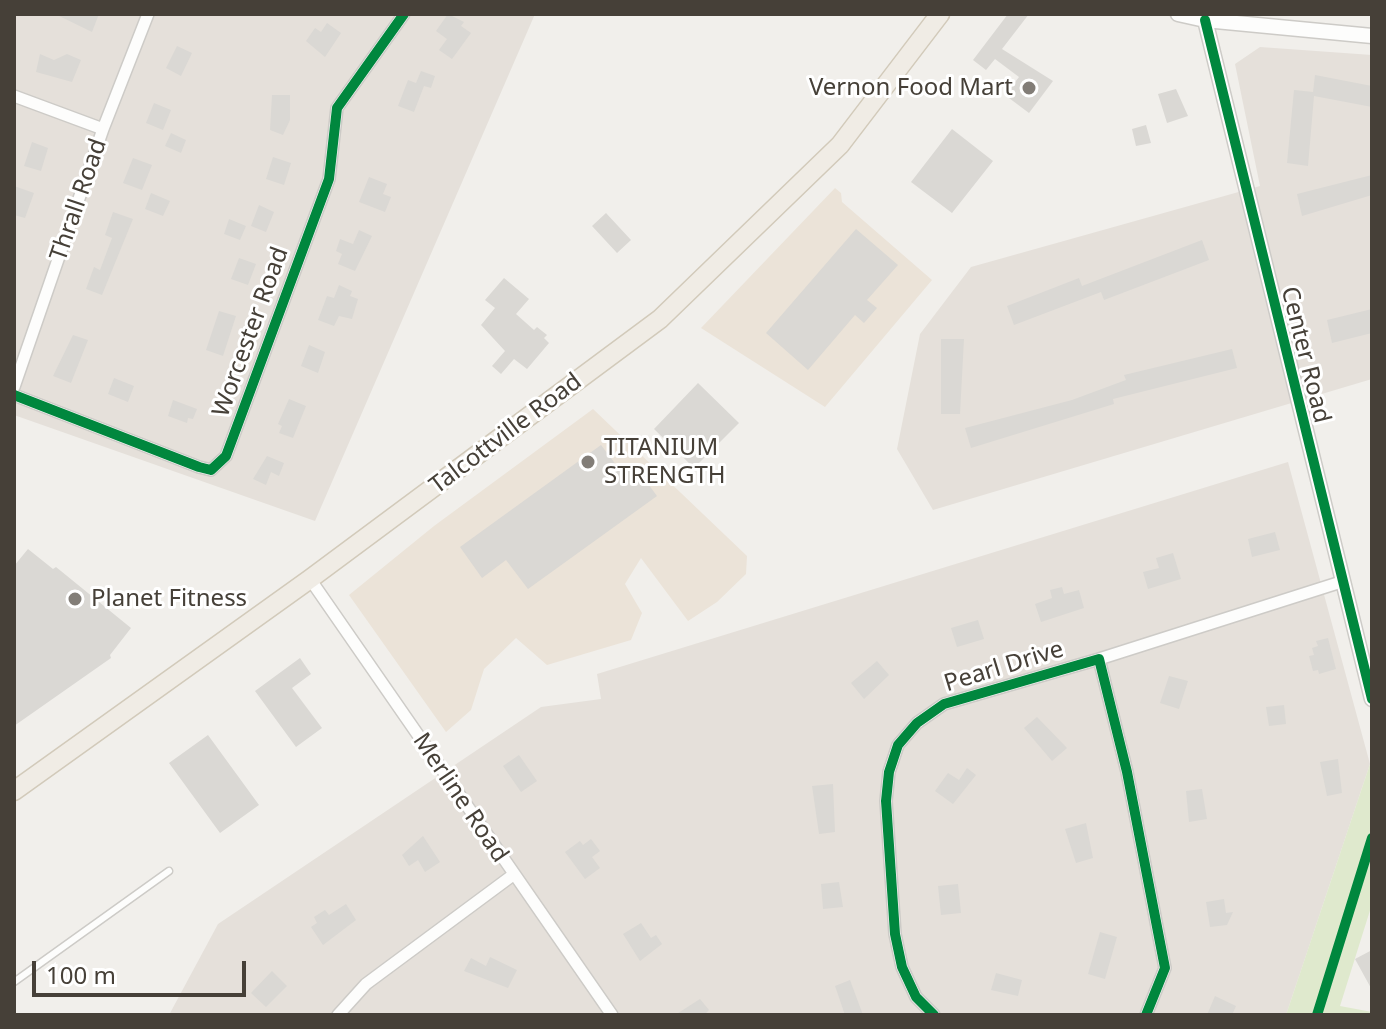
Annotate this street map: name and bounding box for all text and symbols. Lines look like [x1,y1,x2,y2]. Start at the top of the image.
place label: Vernon Food Mart [809,74,1013,102]
marker: Vernon Food Mart [1020,79,1038,97]
street label: Thrall Road [45,135,113,265]
street label: Worcester Road [207,243,295,421]
street label: Center Road [1274,284,1336,426]
street label: Talcottville Road [424,368,588,500]
place label: TITANIUM STRENGTH [604,434,726,490]
marker: TITANIUM STRENGTH [579,453,597,471]
place label: Planet Fitness [91,585,247,613]
marker: Planet Fitness [66,590,84,608]
street label: Pearl Drive [941,635,1067,699]
street label: Merline Road [406,728,514,868]
scale bar [36,945,250,995]
text: 100 m [46,958,116,991]

